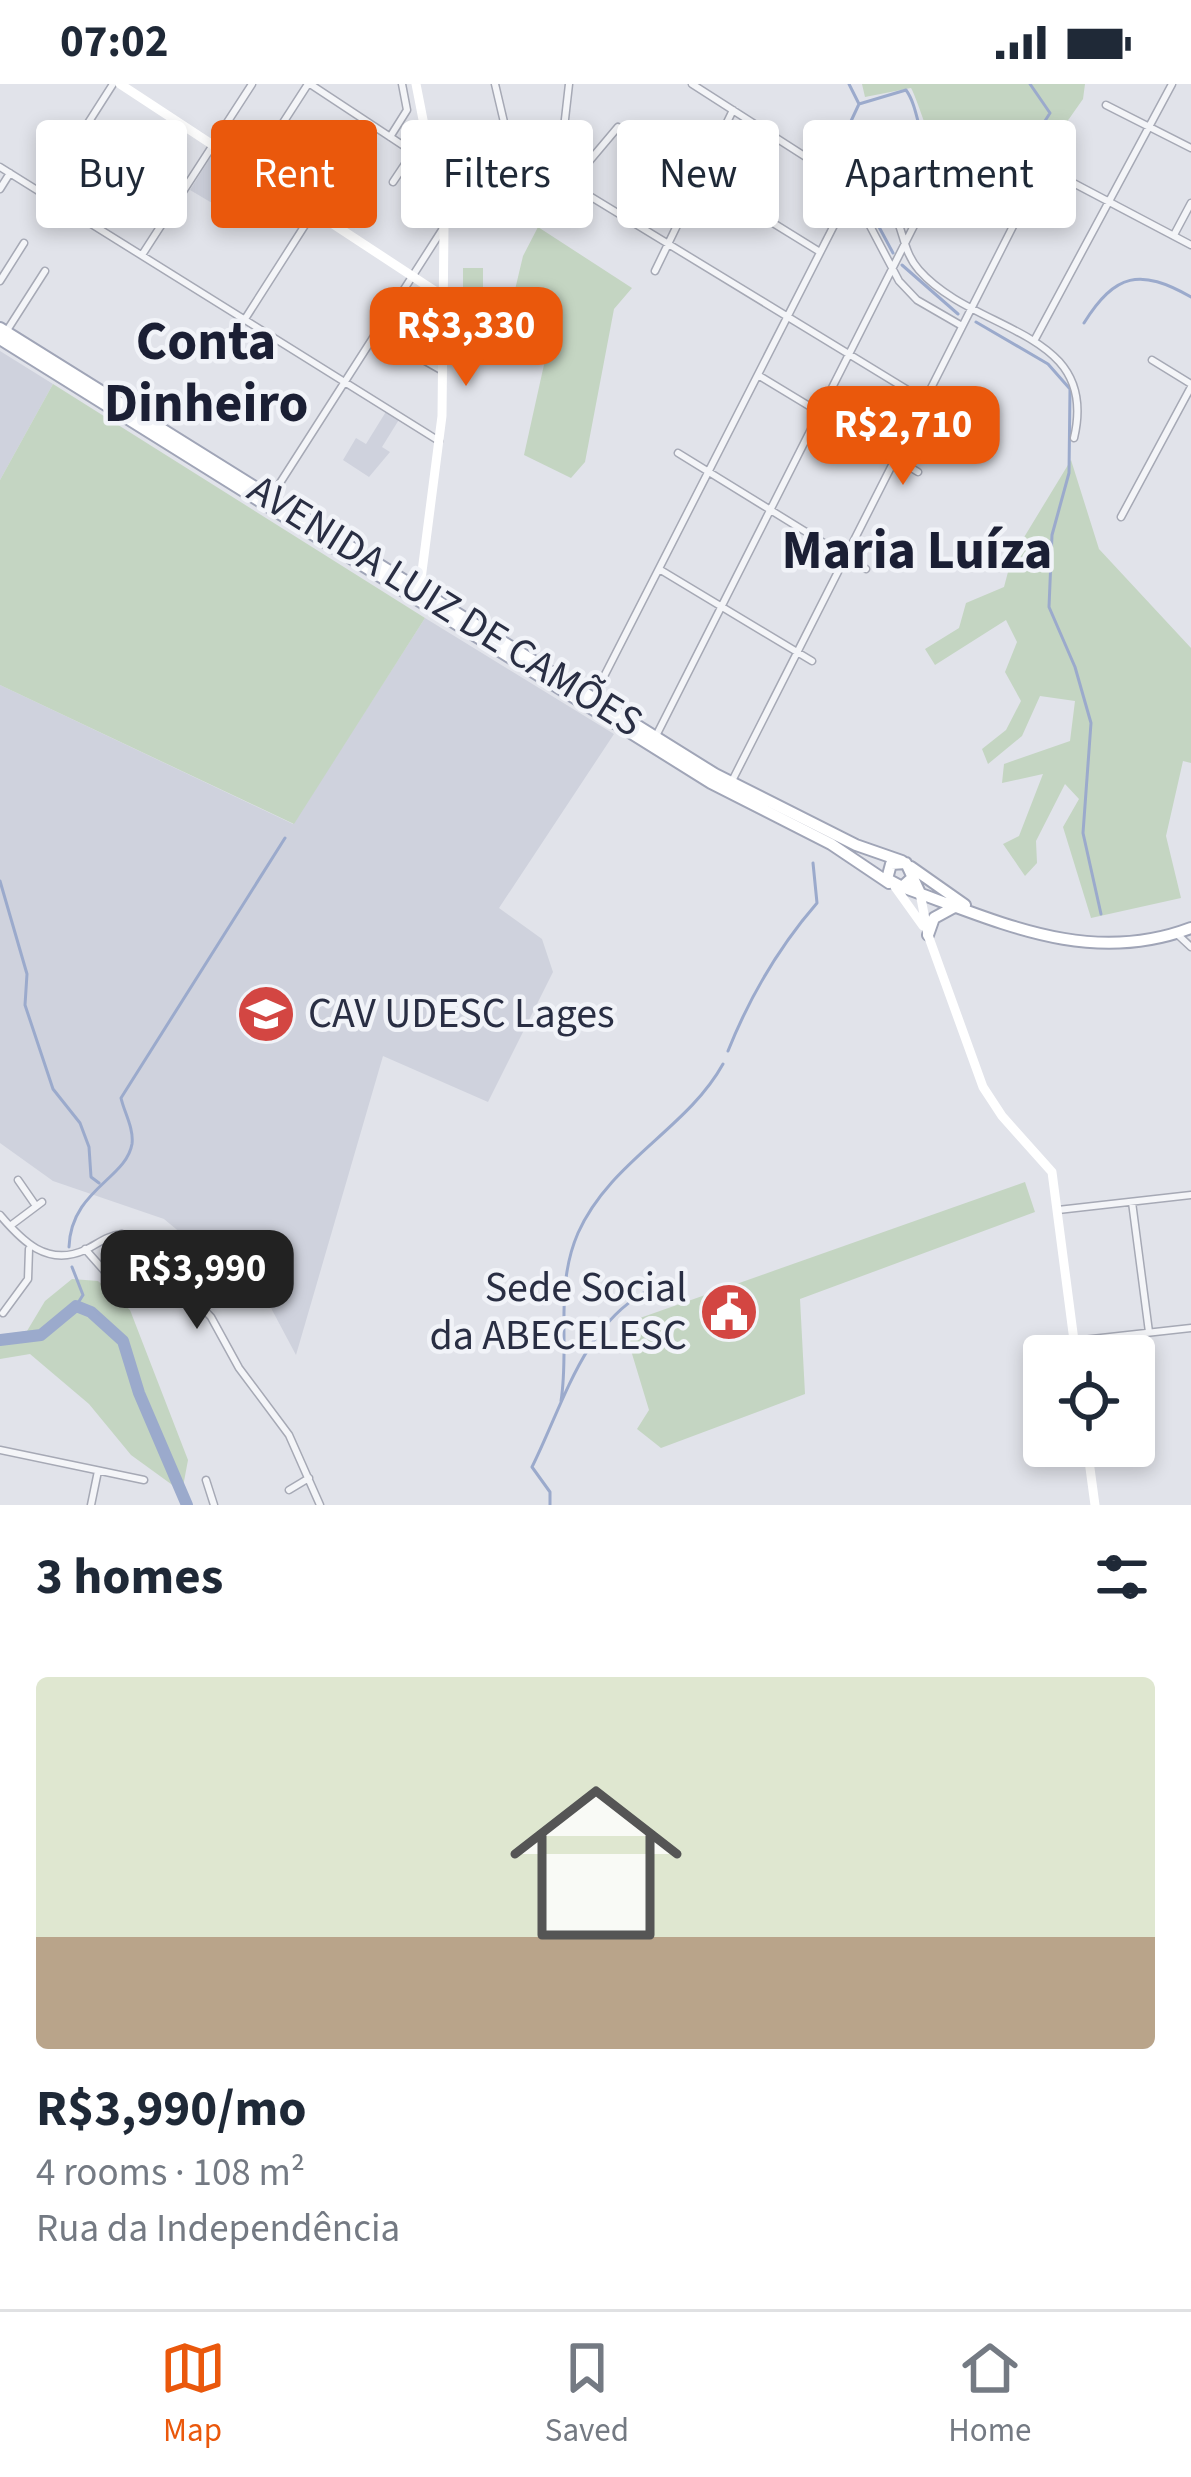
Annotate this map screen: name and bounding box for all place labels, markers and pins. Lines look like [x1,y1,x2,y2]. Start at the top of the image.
pin: R$3,330 [355,287,577,389]
pin: R$2,710 [792,386,1014,488]
school or university icon: CAV UDESC Lages [235,983,297,1045]
place label: CAV UDESC Lages [308,984,615,1044]
pin: R$3,990 [86,1230,308,1332]
place label: Sede Social da ABECELESC [429,1258,687,1366]
public building icon: Sede Social da ABECELESC [698,1281,760,1343]

